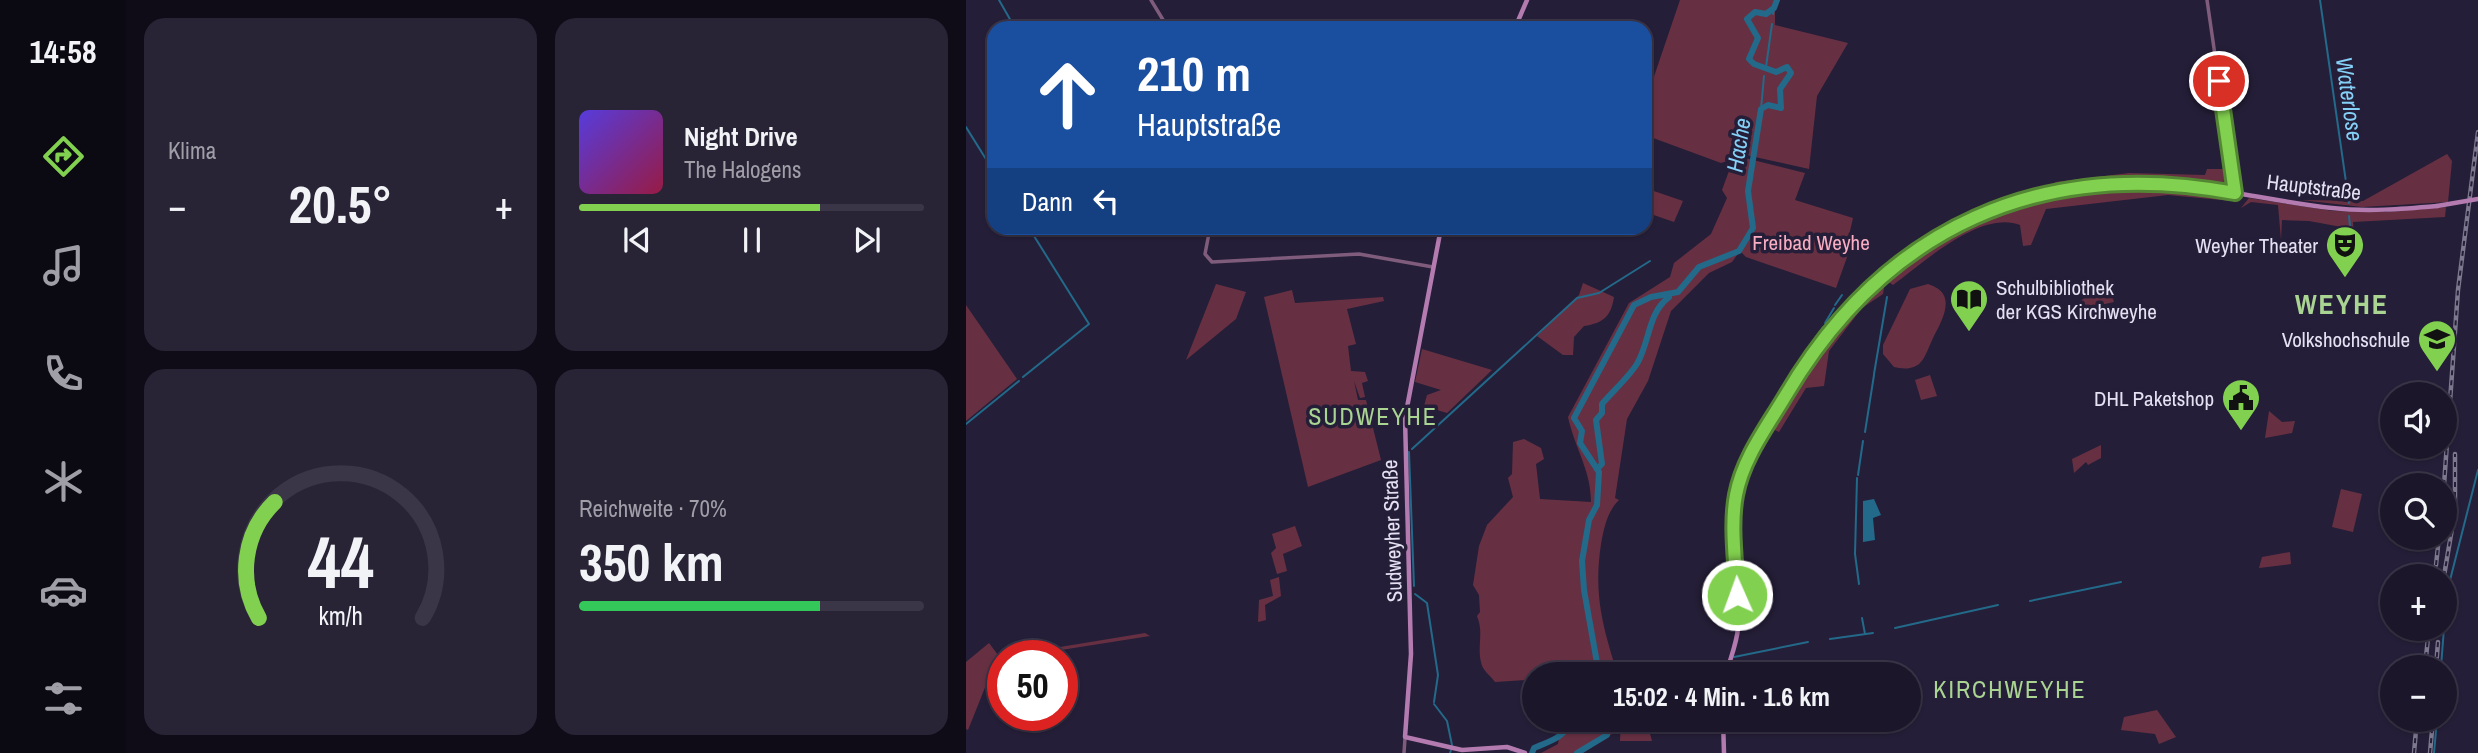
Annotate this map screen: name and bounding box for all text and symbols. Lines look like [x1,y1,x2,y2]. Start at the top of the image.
text: 14:58 [29,30,97,73]
text: 210 m [1137,40,1251,106]
icon: ahead [1022,49,1113,140]
pin [2189,51,2249,111]
water label: Waterlose [2329,55,2371,143]
icon: arrive [2200,62,2238,100]
text: Hauptstraße [1137,103,1281,146]
water label: Hache [1718,116,1758,174]
text: Night Drive [684,119,798,154]
icon: directions [39,132,88,181]
text: Klima [168,135,216,166]
text: The Halogens [684,154,801,185]
street label: Hauptstraße [2265,167,2363,207]
text: 20.5° [289,169,392,239]
text: − [168,180,186,231]
text: + [495,180,513,231]
icon: left [1087,182,1125,220]
text: Dann [1022,184,1073,219]
icon: previous [618,221,656,259]
icon: pause [733,221,771,259]
icon: next [848,221,886,259]
theatre icon: Weyher Theater [2324,224,2366,279]
park label: Freibad Weyhe [1752,228,1870,257]
place label: Weyher Theater [2195,231,2318,260]
icon: music [39,241,88,290]
place label: Schulbibliothek der KGS Kirchweyhe [1996,273,2157,326]
library icon: Schulbibliothek der KGS Kirchweyhe [1948,278,1990,333]
district label: WEYHE [2295,285,2389,323]
school or university icon: Volkshochschule [2416,318,2458,373]
place label: Volkshochschule [2282,325,2410,354]
icon: phone [39,349,88,398]
public building icon: DHL Paketshop [2220,377,2262,432]
map controls [2380,382,2457,732]
button: sound [2380,382,2457,459]
place label: DHL Paketshop [2094,384,2214,413]
district label: SUDWEYHE [1308,400,1438,432]
icon: climate [39,457,88,506]
street label: Sudweyher Straße [1375,459,1409,603]
button: search [2380,473,2457,550]
text: Reichweite · 70% [579,493,727,524]
text: 44 [307,513,374,611]
text: 350 km [579,527,724,597]
position arrow [1700,558,1774,632]
button: + [2380,564,2457,641]
icon: car [39,566,88,615]
text: km/h [318,599,363,633]
speed limit sign: 50 [987,640,1078,731]
button: − [2380,655,2457,732]
district label: KIRCHWEYHE [1933,673,2087,705]
icon: filters [39,674,88,723]
text: 15:02 · 4 Min. · 1.6 km [1613,679,1830,714]

